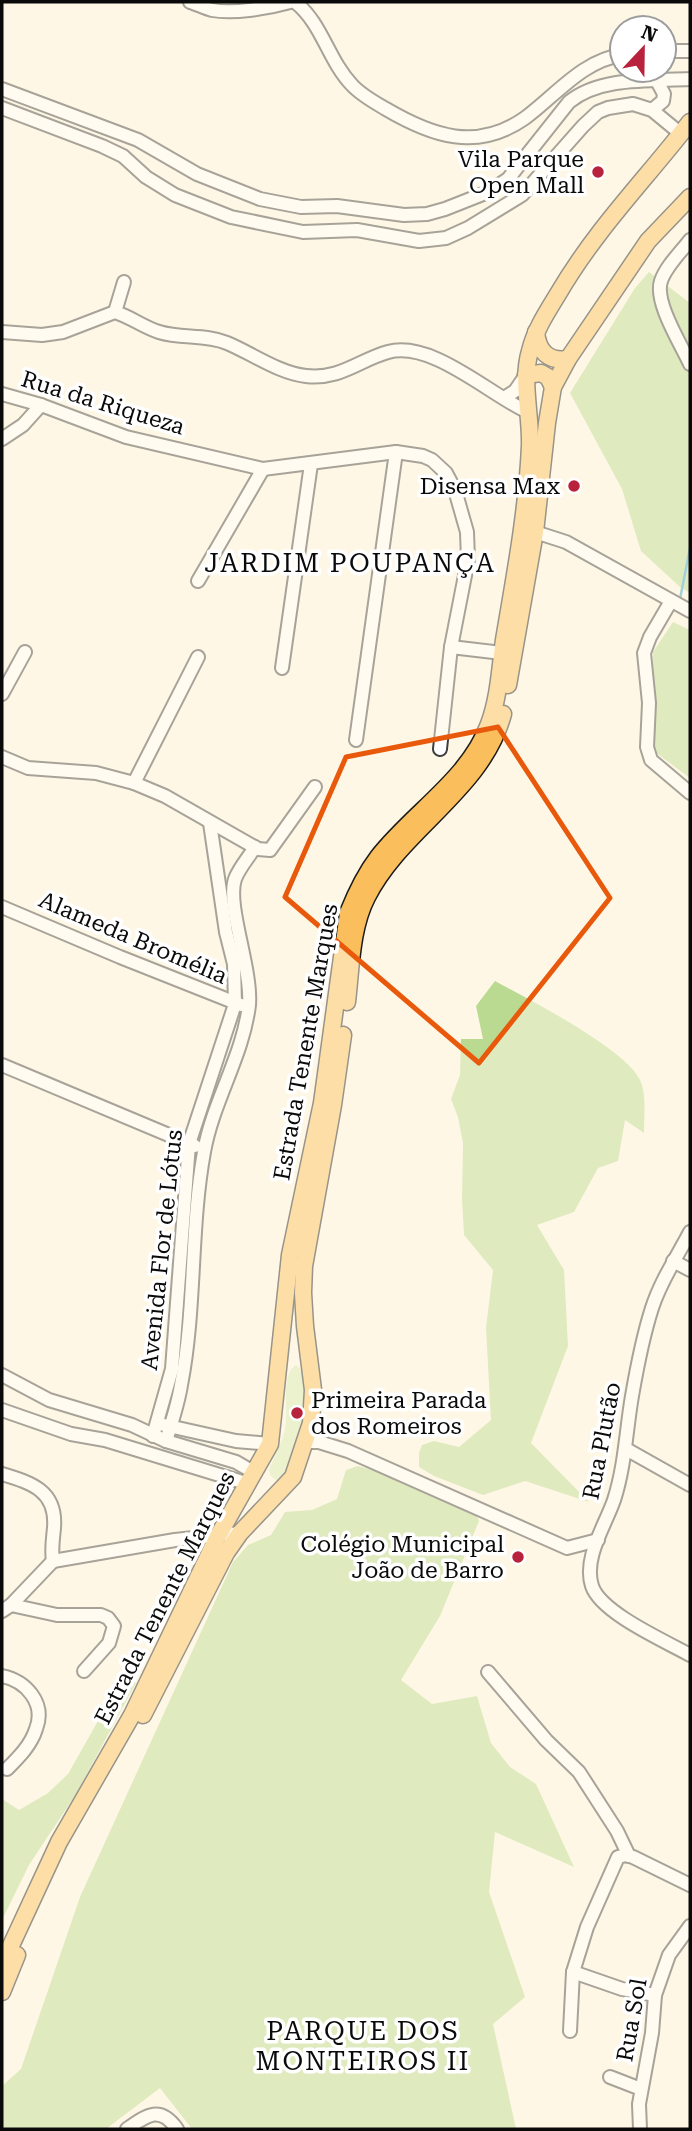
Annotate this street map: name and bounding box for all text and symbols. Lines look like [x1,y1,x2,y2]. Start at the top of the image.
north arrow [608,14,678,84]
text: N [638,20,661,47]
place label: Vila Parque Open Mall [458,146,584,199]
marker: Vila Parque Open Mall [590,164,606,180]
street label: Rua da Riqueza [18,365,188,441]
place label: Disensa Max [420,473,561,500]
marker: Disensa Max [566,478,582,494]
district label: JARDIM POUPANÇA [204,548,496,578]
street label: Alameda Bromélia [35,886,232,990]
street label: Estrada Tenente Marques [268,901,344,1182]
street label: Avenida Flor de Lótus [136,1128,188,1372]
street label: Rua Plutão [577,1380,627,1502]
place label: Primeira Parada dos Romeiros [311,1387,487,1440]
marker: Primeira Parada dos Romeiros [289,1405,305,1421]
street label: Estrada Tenente Marques [89,1467,241,1729]
place label: Colégio Municipal João de Barro [300,1531,504,1584]
marker: Colégio Municipal João de Barro [510,1549,526,1565]
street label: Rua Sol [611,1976,653,2064]
district label: PARQUE DOS MONTEIROS II [256,2016,470,2076]

